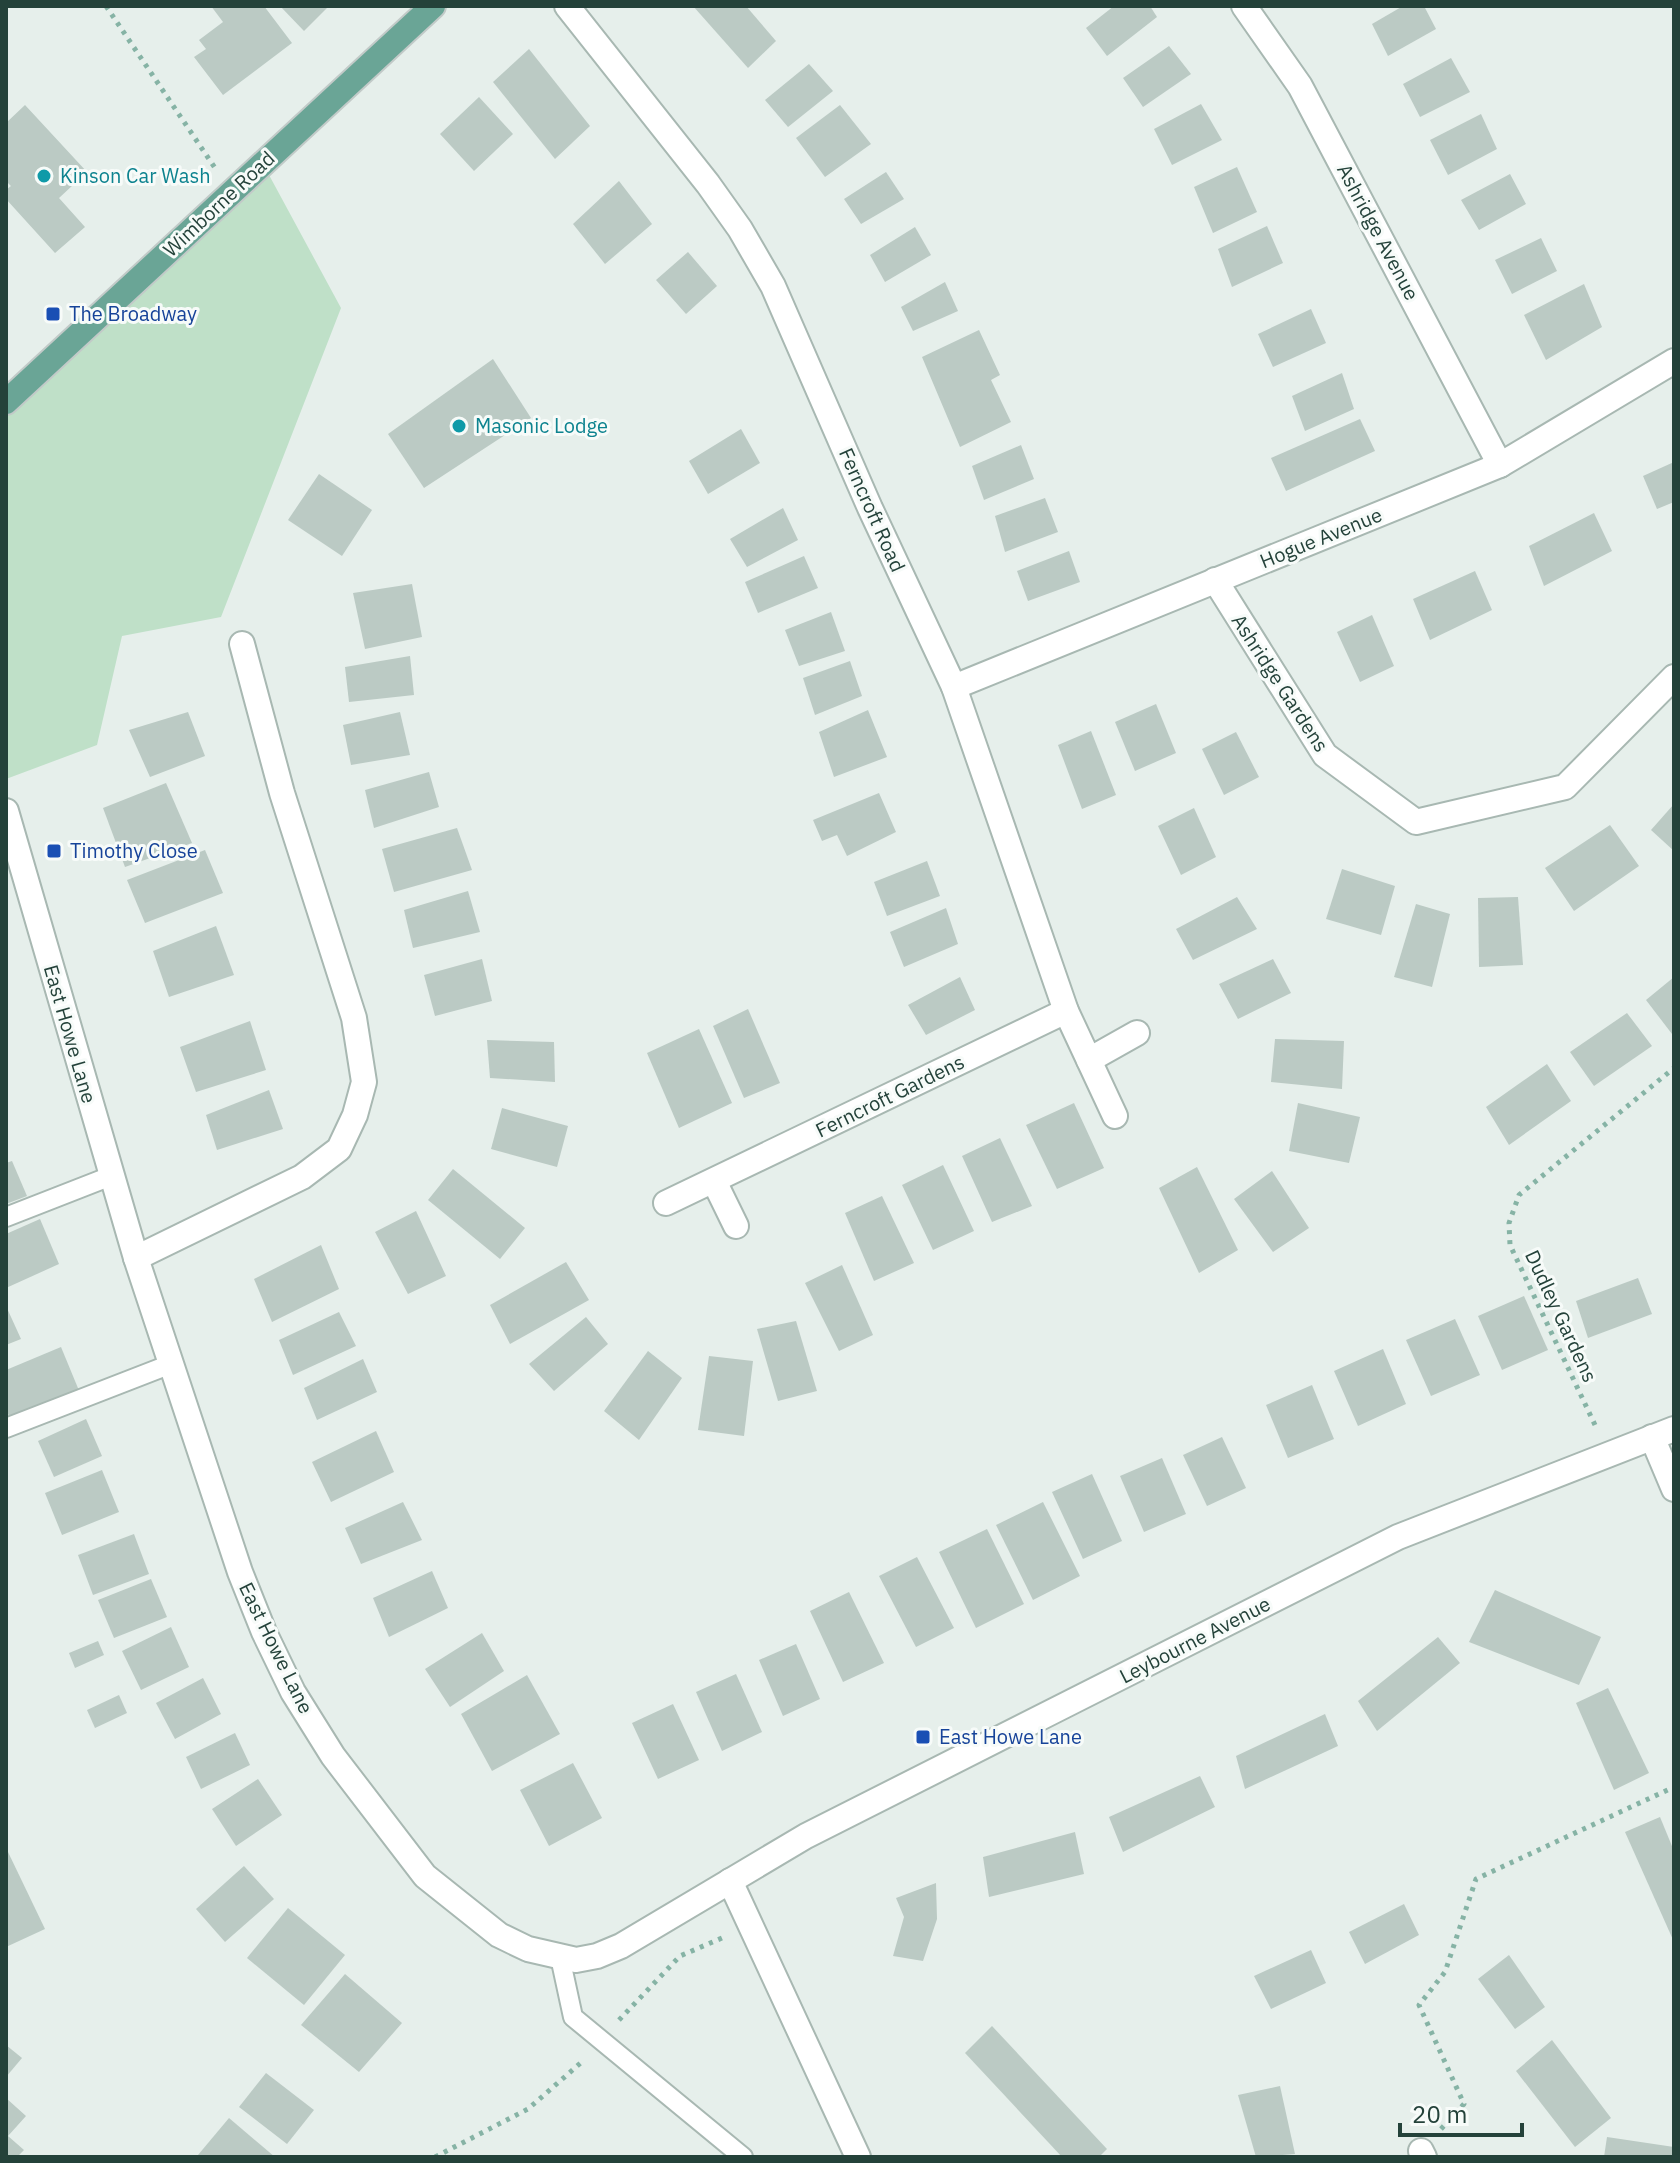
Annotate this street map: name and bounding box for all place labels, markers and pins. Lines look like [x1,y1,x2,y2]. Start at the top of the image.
place label: Kinson Car Wash [60,162,211,189]
marker: Kinson Car Wash [35,167,53,185]
place label: The Broadway [69,300,197,327]
marker: The Broadway [44,305,62,323]
place label: Masonic Lodge [475,412,608,439]
marker: Masonic Lodge [450,417,468,435]
place label: Timothy Close [70,837,198,864]
marker: Timothy Close [45,842,63,860]
place label: East Howe Lane [939,1723,1082,1750]
marker: East Howe Lane [914,1728,932,1746]

